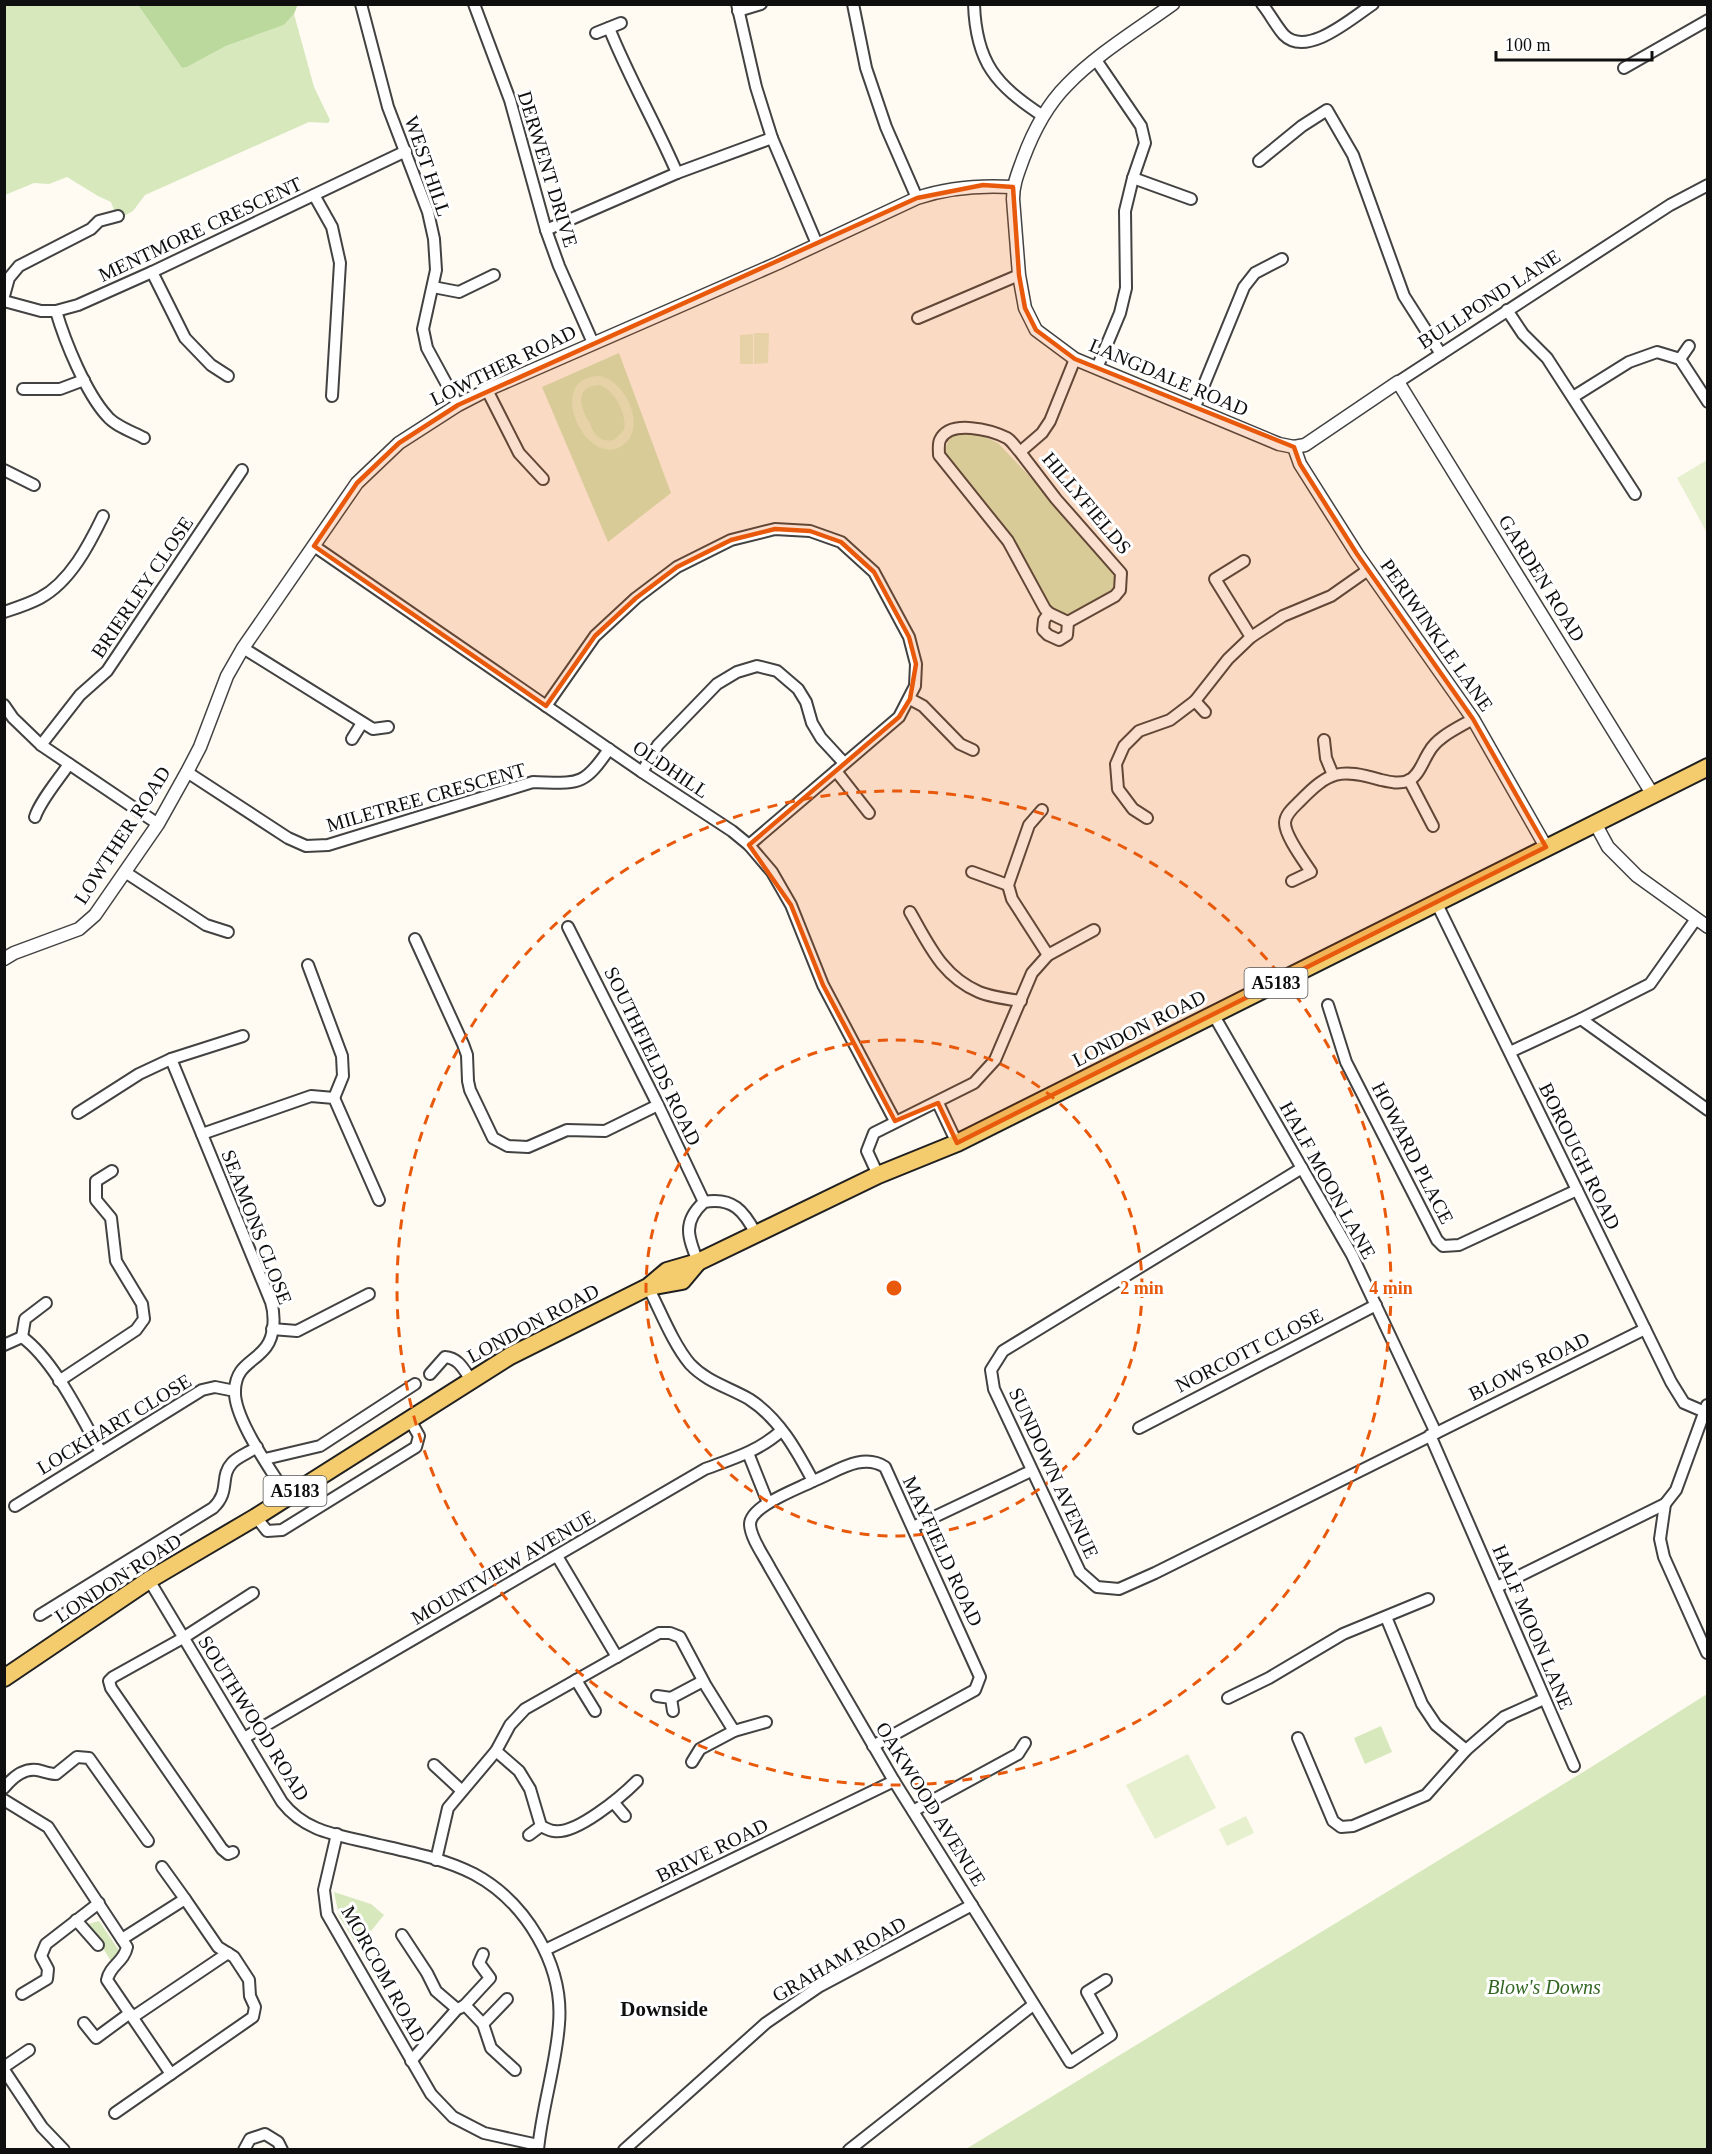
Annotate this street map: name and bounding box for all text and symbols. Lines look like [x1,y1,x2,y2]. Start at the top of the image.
scale bar [1496,24,1652,62]
text: 100 m [1505,35,1551,55]
street label: DERWENT DRIVE [514,88,582,250]
street label: WEST HILL [401,113,455,219]
street label: MENTMORE CRESCENT [95,172,305,286]
street label: BULLPOND LANE [1414,245,1564,353]
street label: LOWTHER ROAD [427,320,579,410]
street label: LANGDALE ROAD [1086,334,1252,420]
street label: HILLYFIELDS [1038,448,1136,558]
street label: GARDEN ROAD [1494,511,1590,645]
street label: BRIERLEY CLOSE [87,512,197,662]
street label: PERIWINKLE LANE [1376,555,1498,715]
street label: OLDHILL [629,736,713,802]
street label: MILETREE CRESCENT [324,758,528,836]
street label: LOWTHER ROAD [69,762,175,908]
street label: SOUTHFIELDS ROAD [600,963,706,1149]
road number: A5183 [1244,968,1308,998]
street label: LONDON ROAD [1069,985,1209,1071]
street label: HOWARD PLACE [1368,1078,1458,1228]
street label: BOROUGH ROAD [1535,1079,1625,1233]
street label: HALF MOON LANE [1276,1097,1380,1263]
street label: SEAMONS CLOSE [217,1147,297,1307]
centre of rings [884,1278,904,1298]
text: 2 min [1120,1278,1164,1298]
text: 4 min [1369,1278,1413,1298]
street label: LONDON ROAD [463,1279,603,1367]
street label: NORCOTT CLOSE [1172,1303,1326,1397]
street label: BLOWS ROAD [1465,1327,1593,1405]
street label: LOCKHART CLOSE [33,1369,195,1479]
street label: SUNDOWN AVENUE [1005,1384,1103,1562]
street label: MAYFIELD ROAD [899,1472,987,1630]
road number: A5183 [264,1476,326,1506]
street label: MOUNTVIEW AVENUE [407,1505,599,1629]
street label: LONDON ROAD [51,1529,185,1627]
street label: HALF MOON LANE [1488,1541,1578,1713]
street label: SOUTHWOOD ROAD [194,1631,314,1805]
street label: OAKWOOD AVENUE [872,1718,990,1890]
street label: BRIVE ROAD [652,1813,772,1887]
street label: MORCOM ROAD [337,1902,431,2046]
street label: GRAHAM ROAD [768,1912,910,2006]
park label: Blow's Downs [1487,1976,1601,1998]
district label: Downside [620,1997,708,2021]

